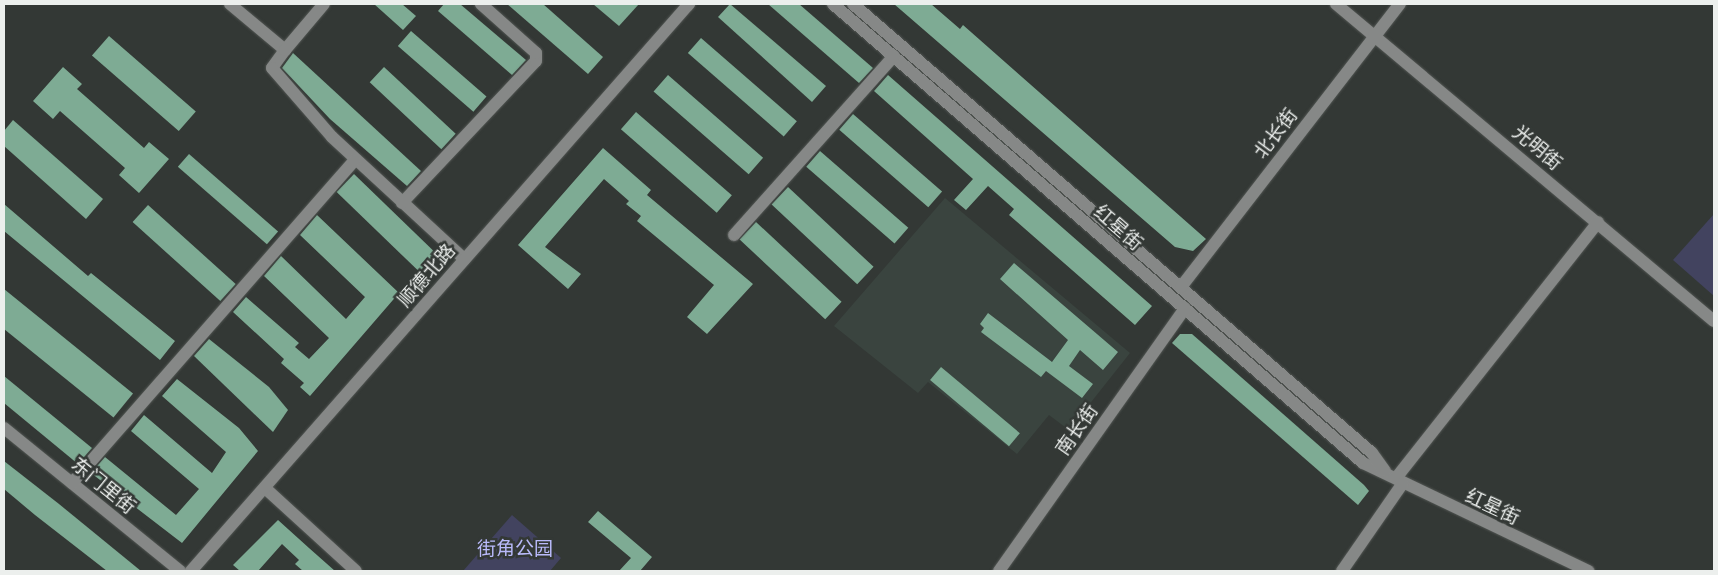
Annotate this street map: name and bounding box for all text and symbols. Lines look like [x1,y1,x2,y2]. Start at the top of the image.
street label: 北长街 [1249,103,1301,163]
street label: 光明街 [1509,120,1567,174]
street label: 红星街 [1090,200,1148,254]
street label: 顺德北路 [392,239,460,311]
street label: 南长街 [1050,399,1102,459]
street label: 东门里街 [67,452,141,518]
street label: 红星街 [1462,484,1524,528]
park label: 街角公园 [477,537,553,559]

